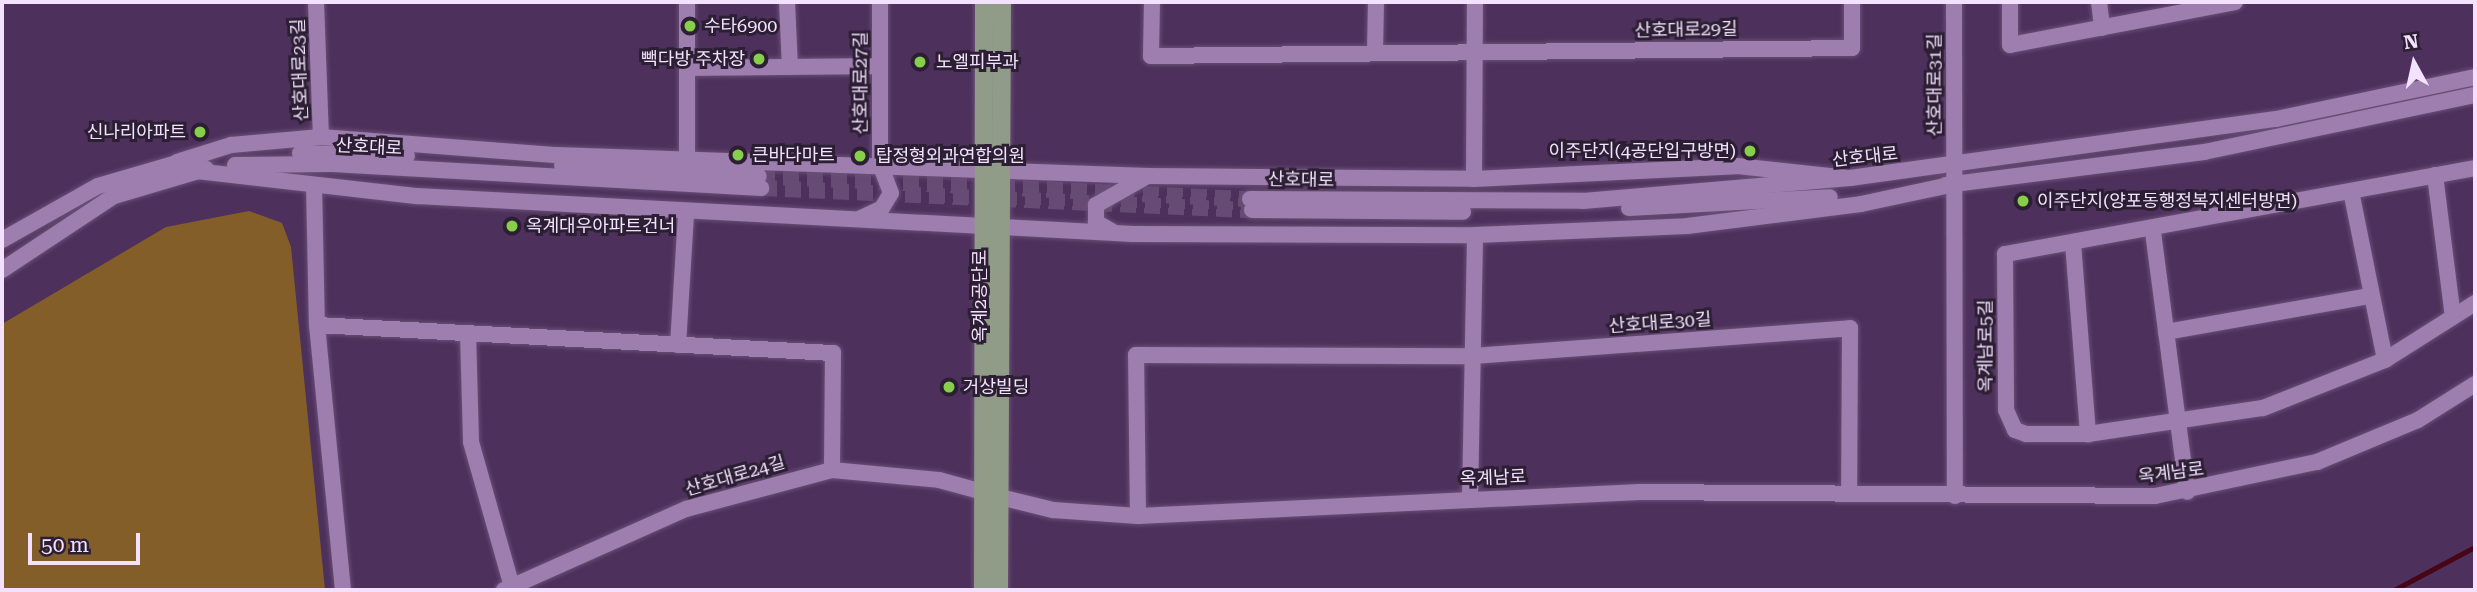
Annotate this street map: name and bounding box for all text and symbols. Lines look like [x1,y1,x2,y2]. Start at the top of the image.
place label: 수타6900 [704,15,777,37]
street label: 산호대로23길 [287,18,313,122]
marker: 수타6900 [682,18,698,34]
street label: 산호대로29길 [1634,18,1738,42]
north arrow [2379,28,2449,98]
text: N [2402,29,2420,54]
street label: 산호대로27길 [850,32,872,134]
street label: 산호대로31길 [1924,34,1946,136]
place label: 빽다방 주차장 [641,48,745,70]
marker: 빽다방 주차장 [751,51,767,67]
place label: 노엘피부과 [936,51,1019,73]
marker: 노엘피부과 [910,52,930,72]
place label: 신나리아파트 [87,121,186,143]
marker: 신나리아파트 [192,124,208,140]
street label: 산호대로 [335,134,403,160]
place label: 이주단지(4공단입구방면) [1549,140,1736,162]
marker: 이주단지(4공단입구방면) [1742,143,1758,159]
street label: 산호대로 [1831,143,1899,171]
place label: 큰바다마트 [752,144,835,166]
place label: 탑정형외과연합의원 [876,145,1025,167]
marker: 탑정형외과연합의원 [850,146,870,166]
marker: 큰바다마트 [730,147,746,163]
street label: 산호대로 [1268,169,1334,191]
place label: 이주단지(양포동행정복지센터방면) [2037,190,2297,212]
marker: 이주단지(양포동행정복지센터방면) [2015,193,2031,209]
place label: 옥계대우아파트건너 [526,215,675,237]
marker: 옥계대우아파트건너 [504,218,520,234]
street label: 옥계2공단로 [969,250,991,342]
street label: 옥계남로5길 [1975,300,1997,392]
street label: 산호대로30길 [1608,309,1712,337]
place label: 거상빌딩 [963,376,1029,398]
marker: 거상빌딩 [941,379,957,395]
street label: 산호대로24길 [683,451,787,501]
street label: 옥계남로 [2137,458,2205,488]
street label: 옥계남로 [1460,466,1526,490]
scale bar [32,518,144,562]
text: 50 m [41,533,89,557]

